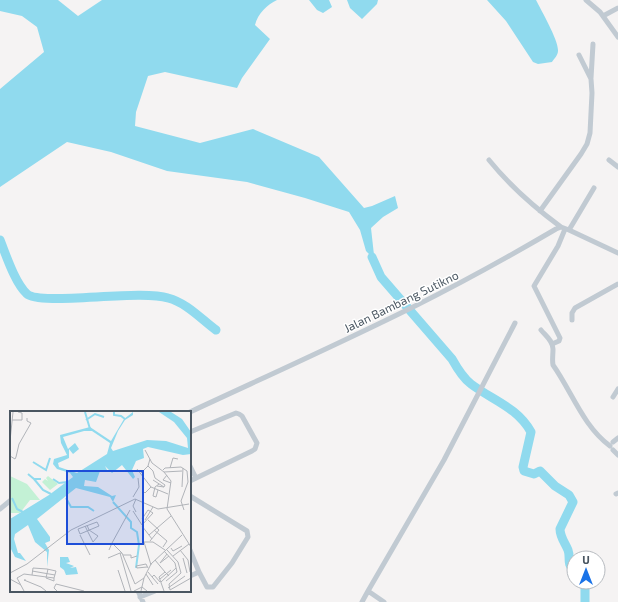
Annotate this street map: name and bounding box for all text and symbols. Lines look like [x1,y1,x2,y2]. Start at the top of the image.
street label: Jalan Bambang Sutikno [341,267,461,335]
inset map [10,411,191,592]
north arrow [566,550,606,590]
text: U [582,553,590,566]

